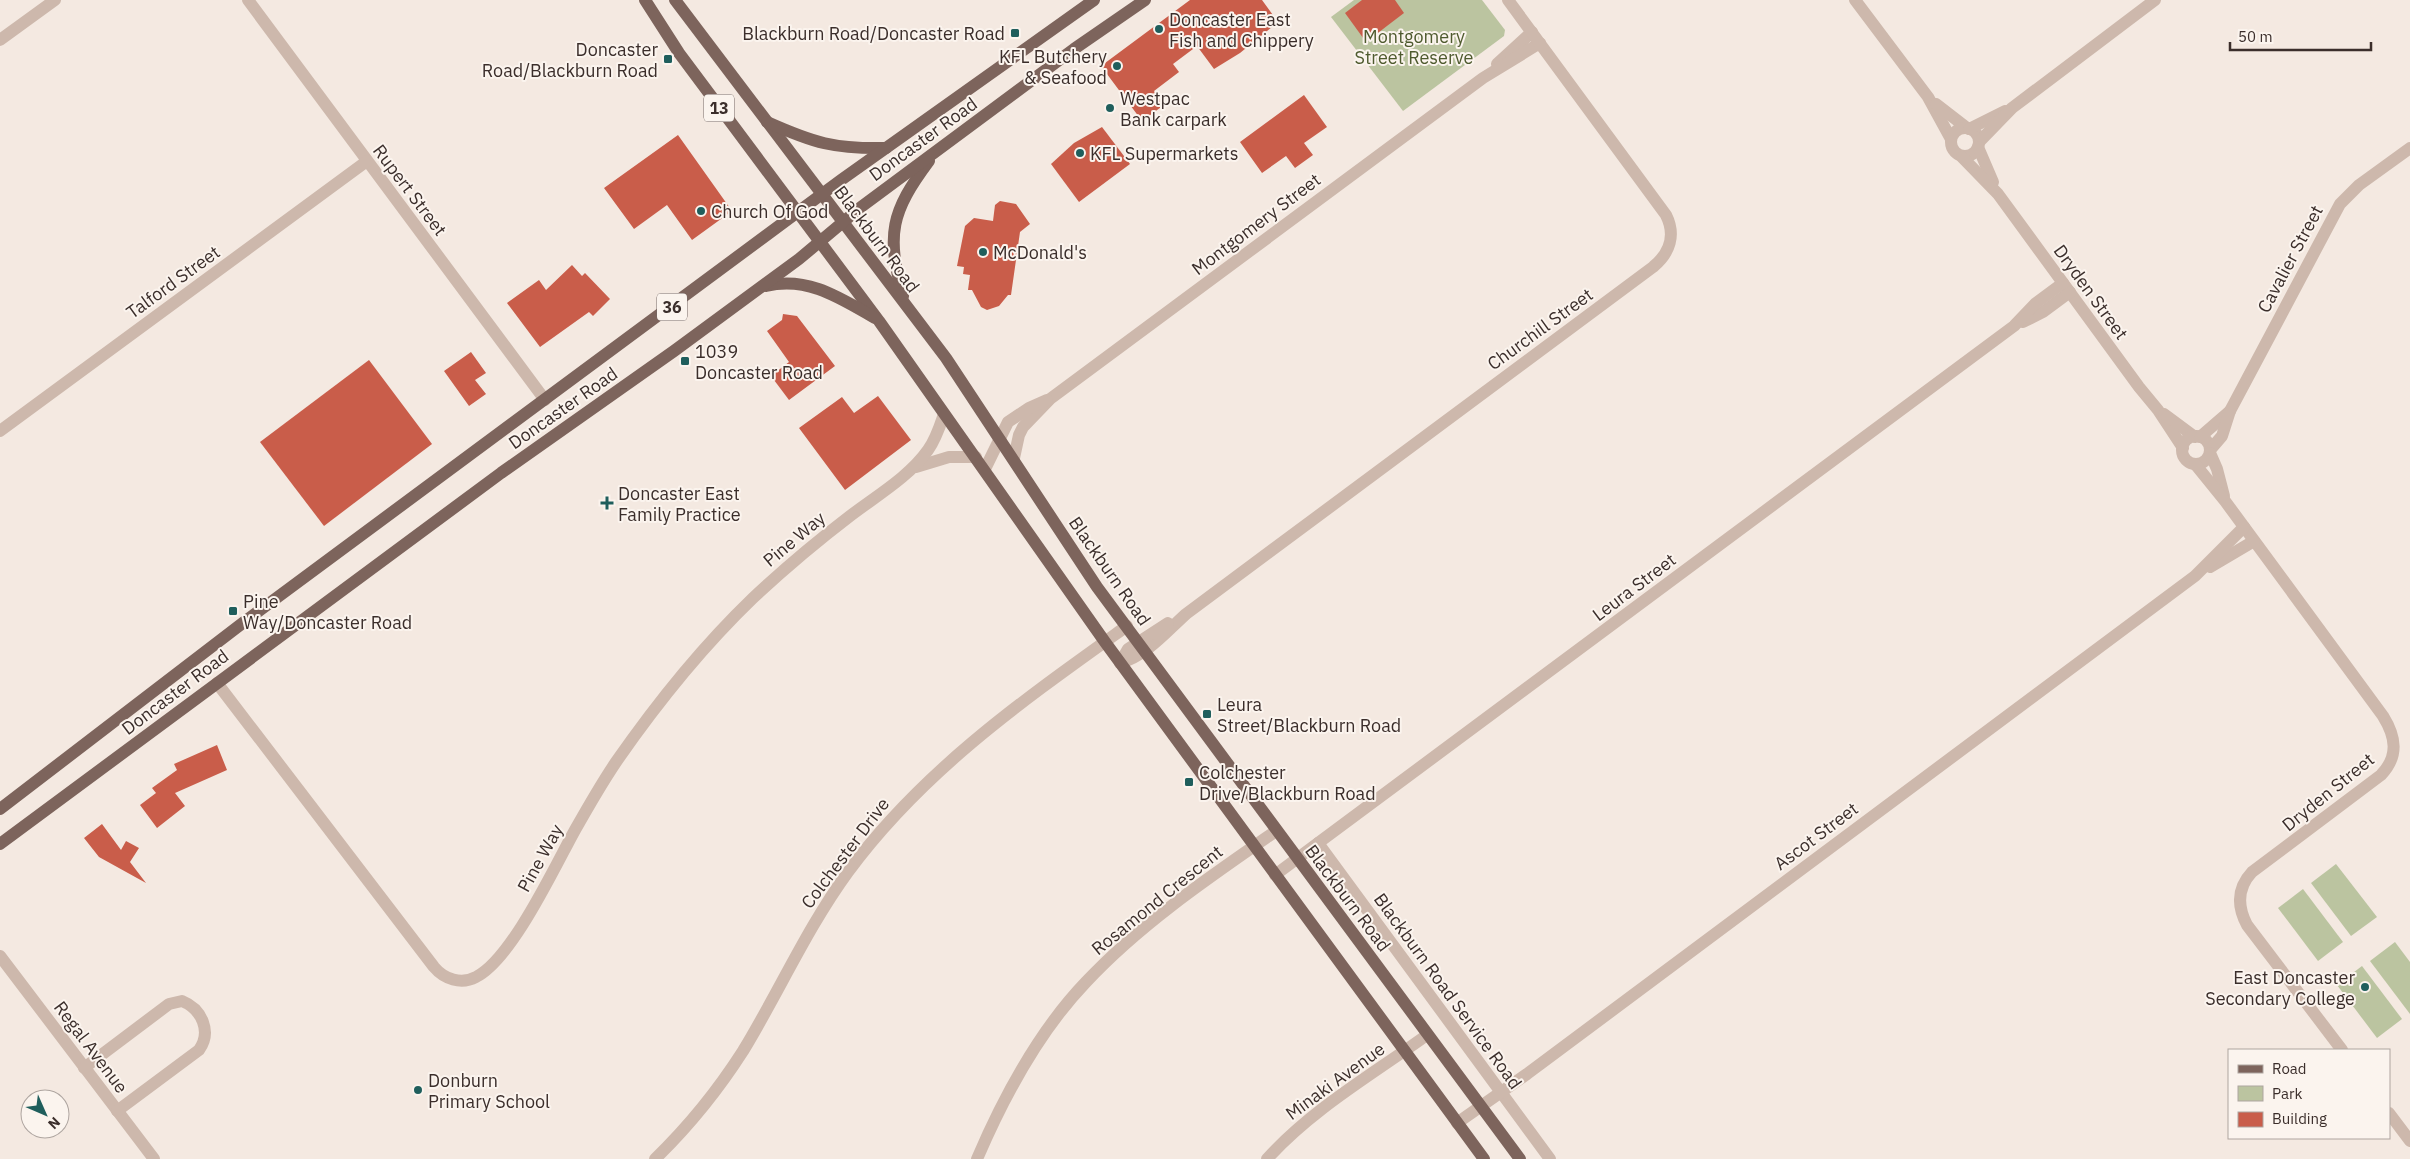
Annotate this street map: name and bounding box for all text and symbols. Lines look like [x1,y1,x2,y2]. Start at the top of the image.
place label: Doncaster East Fish and Chippery [1169,8,1314,52]
scale bar [2230,20,2371,52]
place label: Blackburn Road/Doncaster Road [742,22,1005,45]
marker: Doncaster East Fish and Chippery [1153,23,1165,35]
park label: Montgomery Street Reserve [1355,25,1474,69]
marker: Blackburn Road/Doncaster Road [1009,27,1021,39]
text: 50 m [2238,27,2273,46]
place label: Doncaster Road/Blackburn Road [482,38,658,82]
place label: KFL Butchery & Seafood [999,45,1107,89]
marker: Doncaster Road/Blackburn Road [662,53,674,65]
marker: KFL Butchery & Seafood [1111,60,1123,72]
place label: Westpac Bank carpark [1120,87,1227,131]
street label: Doncaster Road [864,92,982,186]
road number: 13 [704,95,734,122]
marker: Westpac Bank carpark [1104,102,1116,114]
street label: Rupert Street [368,140,452,240]
place label: KFL Supermarkets [1090,142,1238,165]
marker: KFL Supermarkets [1074,147,1086,159]
street label: Montgomery Street [1187,168,1325,280]
street label: Blackburn Road [829,181,925,297]
place label: Church Of God [711,200,829,223]
street label: Cavalier Street [2252,201,2328,317]
marker: Church Of God [695,205,707,217]
street label: Talford Street [122,240,224,324]
street label: Dryden Street [2049,240,2133,344]
place label: McDonald's [993,241,1087,264]
marker: McDonald's [977,246,989,258]
street label: Churchill Street [1483,283,1597,375]
road number: 36 [657,294,687,320]
place label: 1039 Doncaster Road [695,340,823,384]
marker: 1039 Doncaster Road [679,355,691,367]
street label: Doncaster Road [504,362,622,454]
place label: Doncaster East Family Practice [618,482,741,526]
marker: Doncaster East Family Practice [600,496,614,510]
street label: Pine Way [758,506,830,572]
street label: Blackburn Road [1064,512,1156,630]
street label: Leura Street [1588,548,1680,626]
place label: Pine Way/Doncaster Road [243,590,412,634]
marker: Pine Way/Doncaster Road [227,605,239,617]
street label: Doncaster Road [117,644,233,740]
place label: Leura Street/Blackburn Road [1217,693,1401,737]
marker: Leura Street/Blackburn Road [1201,708,1213,720]
street label: Dryden Street [2277,748,2379,836]
place label: Colchester Drive/Blackburn Road [1199,761,1376,805]
marker: Colchester Drive/Blackburn Road [1183,776,1195,788]
street label: Colchester Drive [796,793,894,913]
street label: Ascot Street [1769,797,1863,875]
street label: Pine Way [512,820,568,896]
street label: Rosamond Crescent [1087,840,1227,960]
street label: Blackburn Road [1300,840,1396,956]
street label: Blackburn Road Service Road [1369,888,1527,1094]
place label: East Doncaster Secondary College [2205,966,2355,1010]
marker: East Doncaster Secondary College [2359,981,2371,993]
street label: Regal Avenue [49,996,133,1098]
street label: Minaki Avenue [1281,1037,1389,1125]
legend [2228,1049,2390,1139]
text: Road [2272,1059,2307,1078]
place label: Donburn Primary School [428,1069,550,1113]
marker: Donburn Primary School [412,1084,424,1096]
text: Park [2272,1084,2302,1103]
north arrow [20,1089,70,1139]
text: Building [2272,1109,2327,1128]
text: N [44,1113,64,1133]

